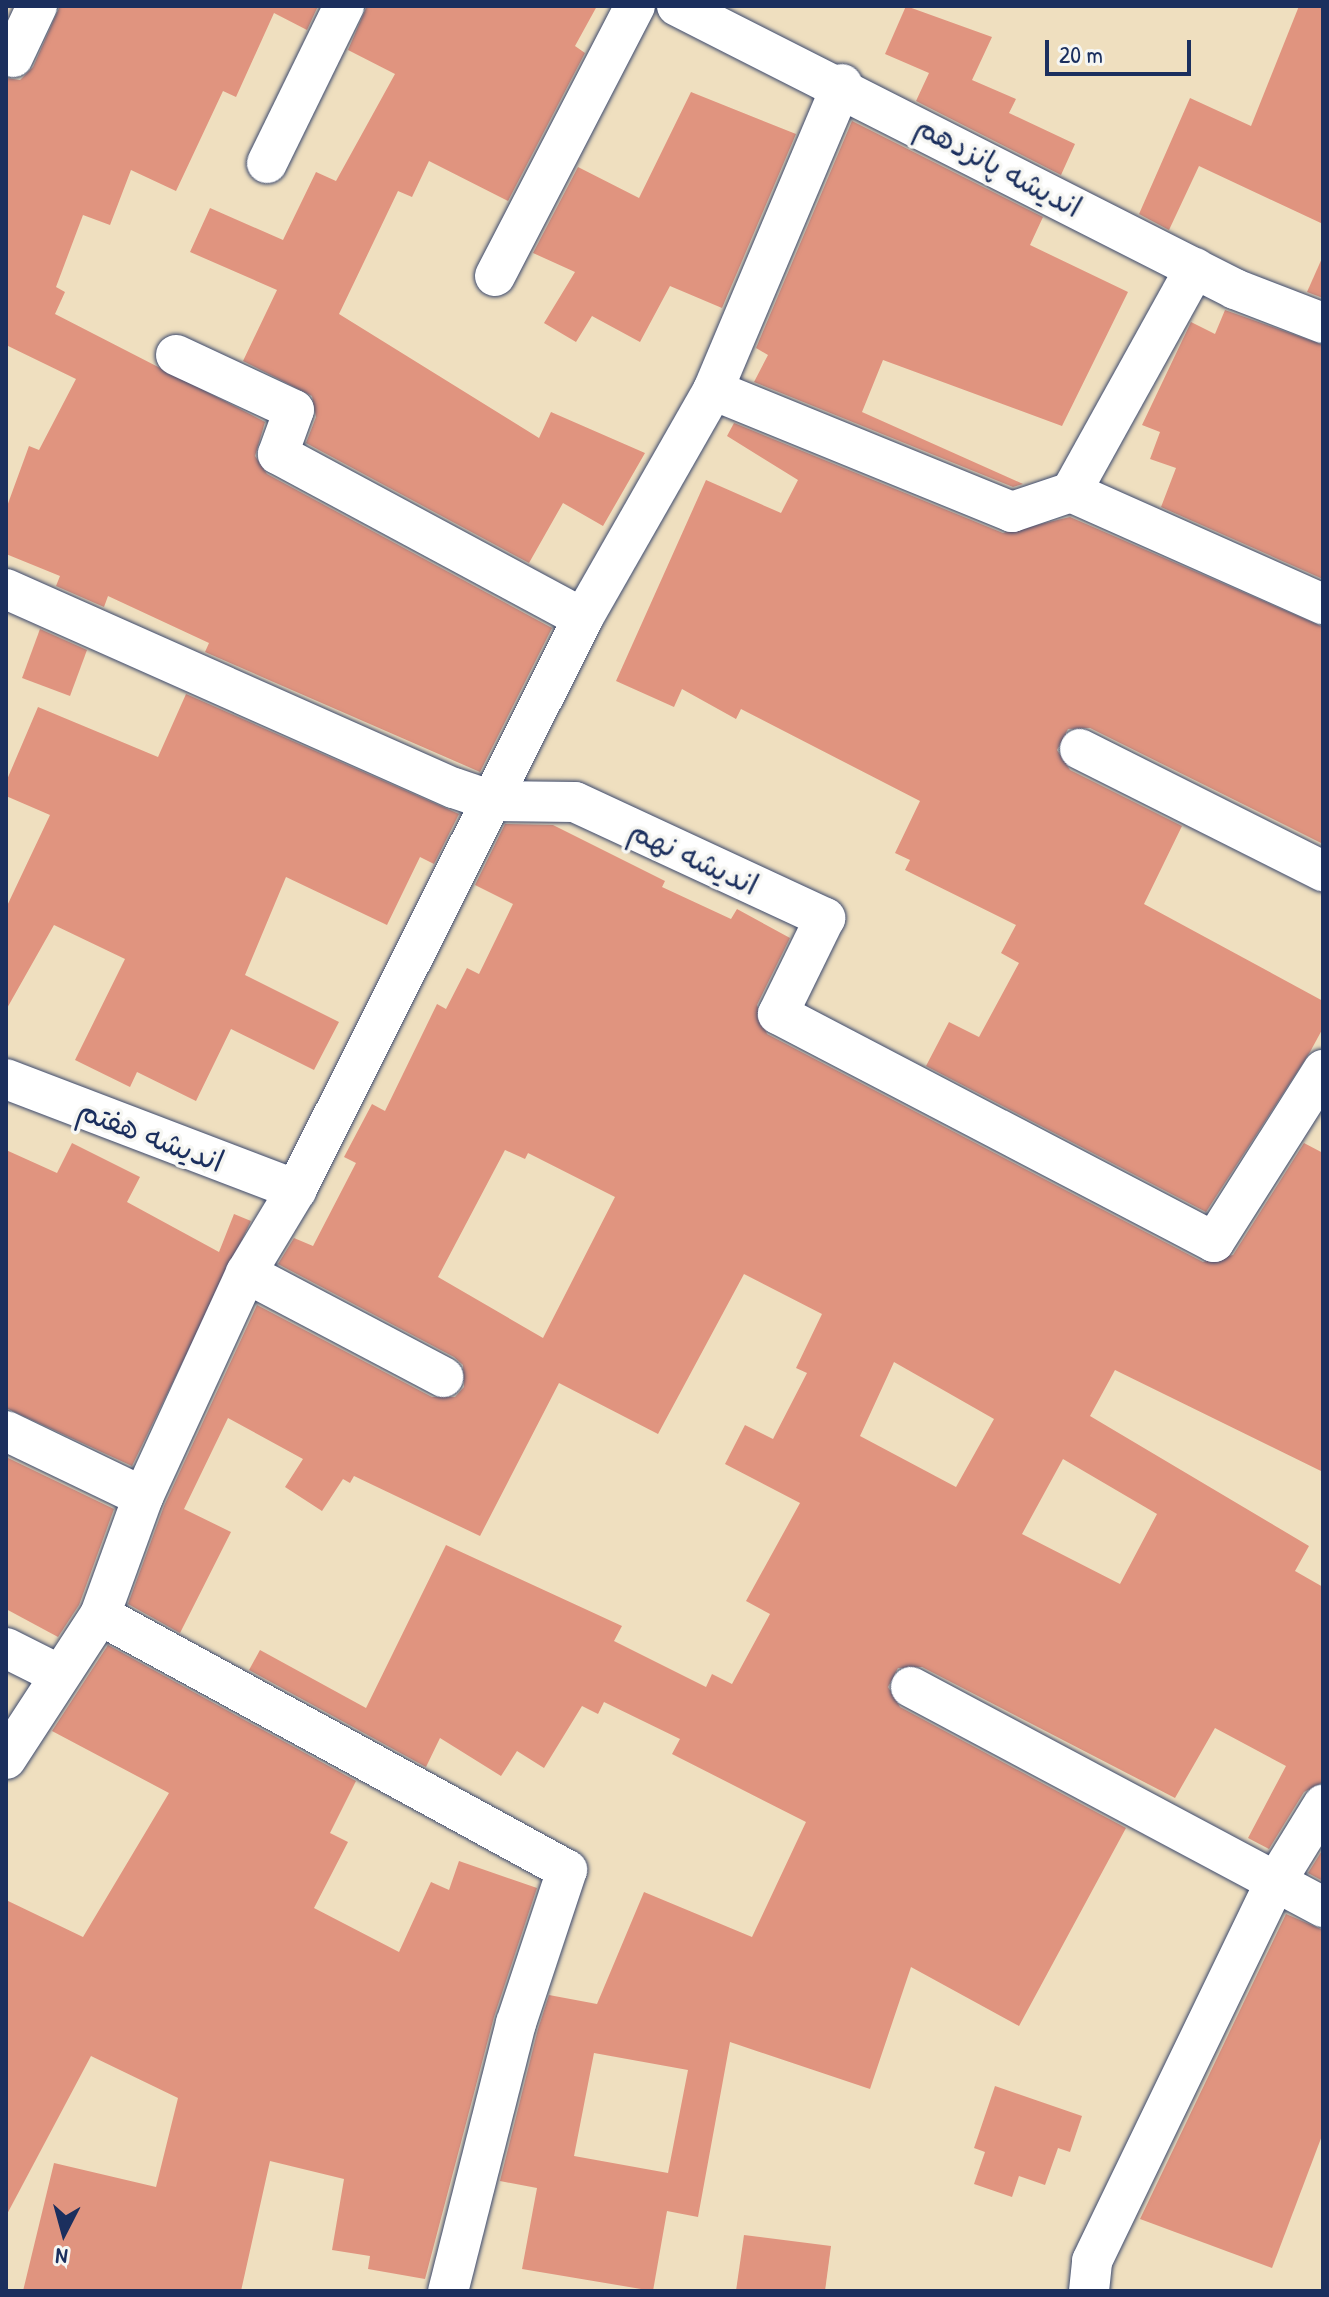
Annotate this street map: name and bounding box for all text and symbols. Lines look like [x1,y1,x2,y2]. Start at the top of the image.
scale bar [1049,24,1195,74]
text: 20 m [1059,38,1103,70]
street label: اندیشه پانزدهم [910,107,1088,225]
street label: اندیشه نهم [624,811,764,903]
street label: اندیشه هفتم [73,1091,229,1179]
north arrow [24,2193,104,2273]
text: N [54,2241,69,2272]

